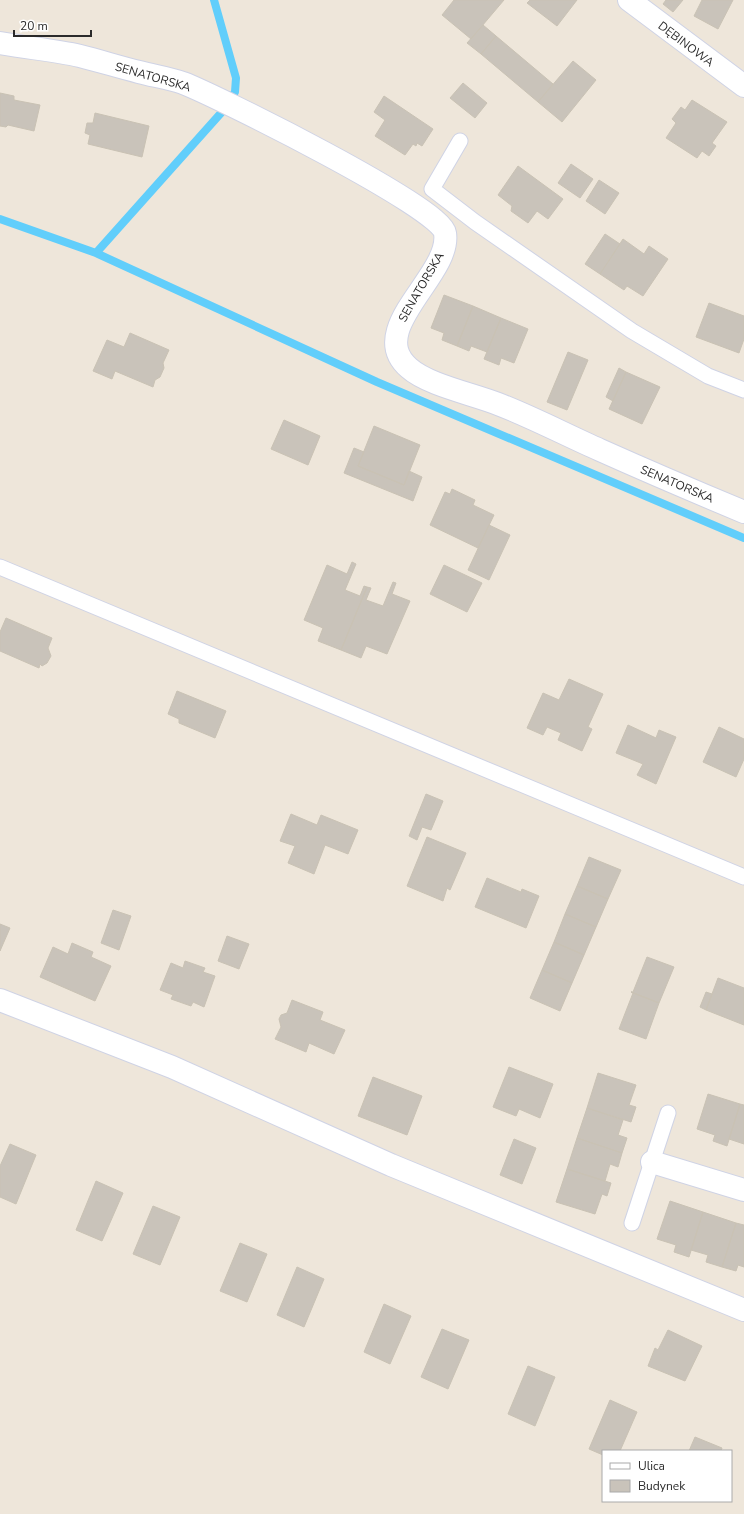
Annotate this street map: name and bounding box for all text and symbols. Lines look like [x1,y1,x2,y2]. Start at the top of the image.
scale bar [14,12,91,38]
text: 20 m [20,18,48,34]
street label: DĘBINOWA [655,18,717,70]
street label: SENATORSKA [113,59,193,96]
street label: SENATORSKA [394,249,448,325]
street label: SENATORSKA [638,461,716,507]
legend [602,1450,732,1502]
text: Ulica [638,1458,665,1474]
text: Budynek [638,1478,686,1494]

